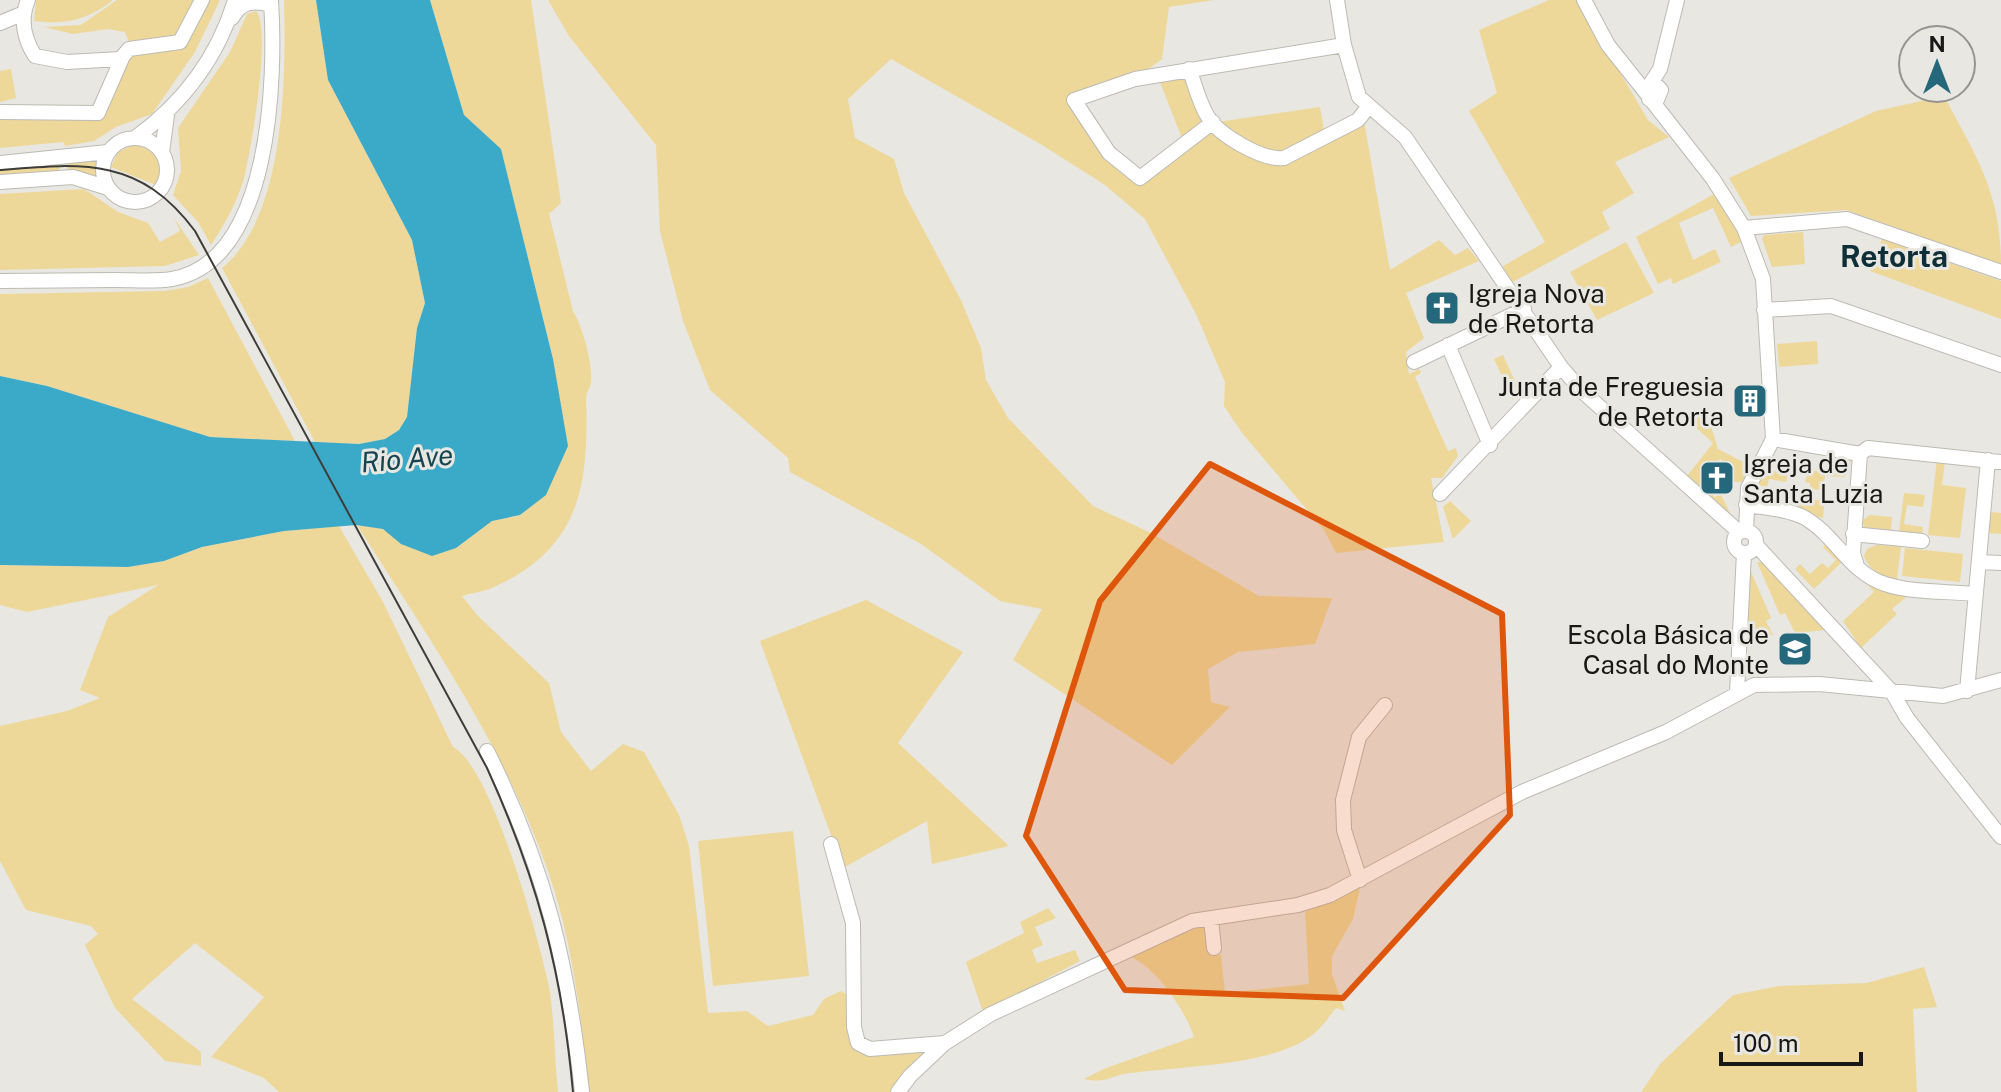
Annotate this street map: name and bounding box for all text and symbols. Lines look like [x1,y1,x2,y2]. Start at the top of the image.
north arrow [1897,24,1977,104]
text: N [1928,31,1946,57]
district label: Retorta [1840,238,1948,274]
place label: Igreja Nova de Retorta [1468,278,1605,339]
church icon: Igreja Nova de Retorta [1423,289,1461,327]
place label: Junta de Freguesia de Retorta [1498,371,1724,432]
building icon: Junta de Freguesia de Retorta [1731,382,1769,420]
water label: Rio Ave [359,438,455,478]
place label: Igreja de Santa Luzia [1743,448,1883,509]
church icon: Igreja de Santa Luzia [1698,459,1736,497]
place label: Escola Básica de Casal do Monte [1567,619,1769,680]
school or university icon: Escola Básica de Casal do Monte [1776,630,1814,668]
scale bar [1721,1016,1861,1066]
text: 100 m [1733,1029,1799,1057]

